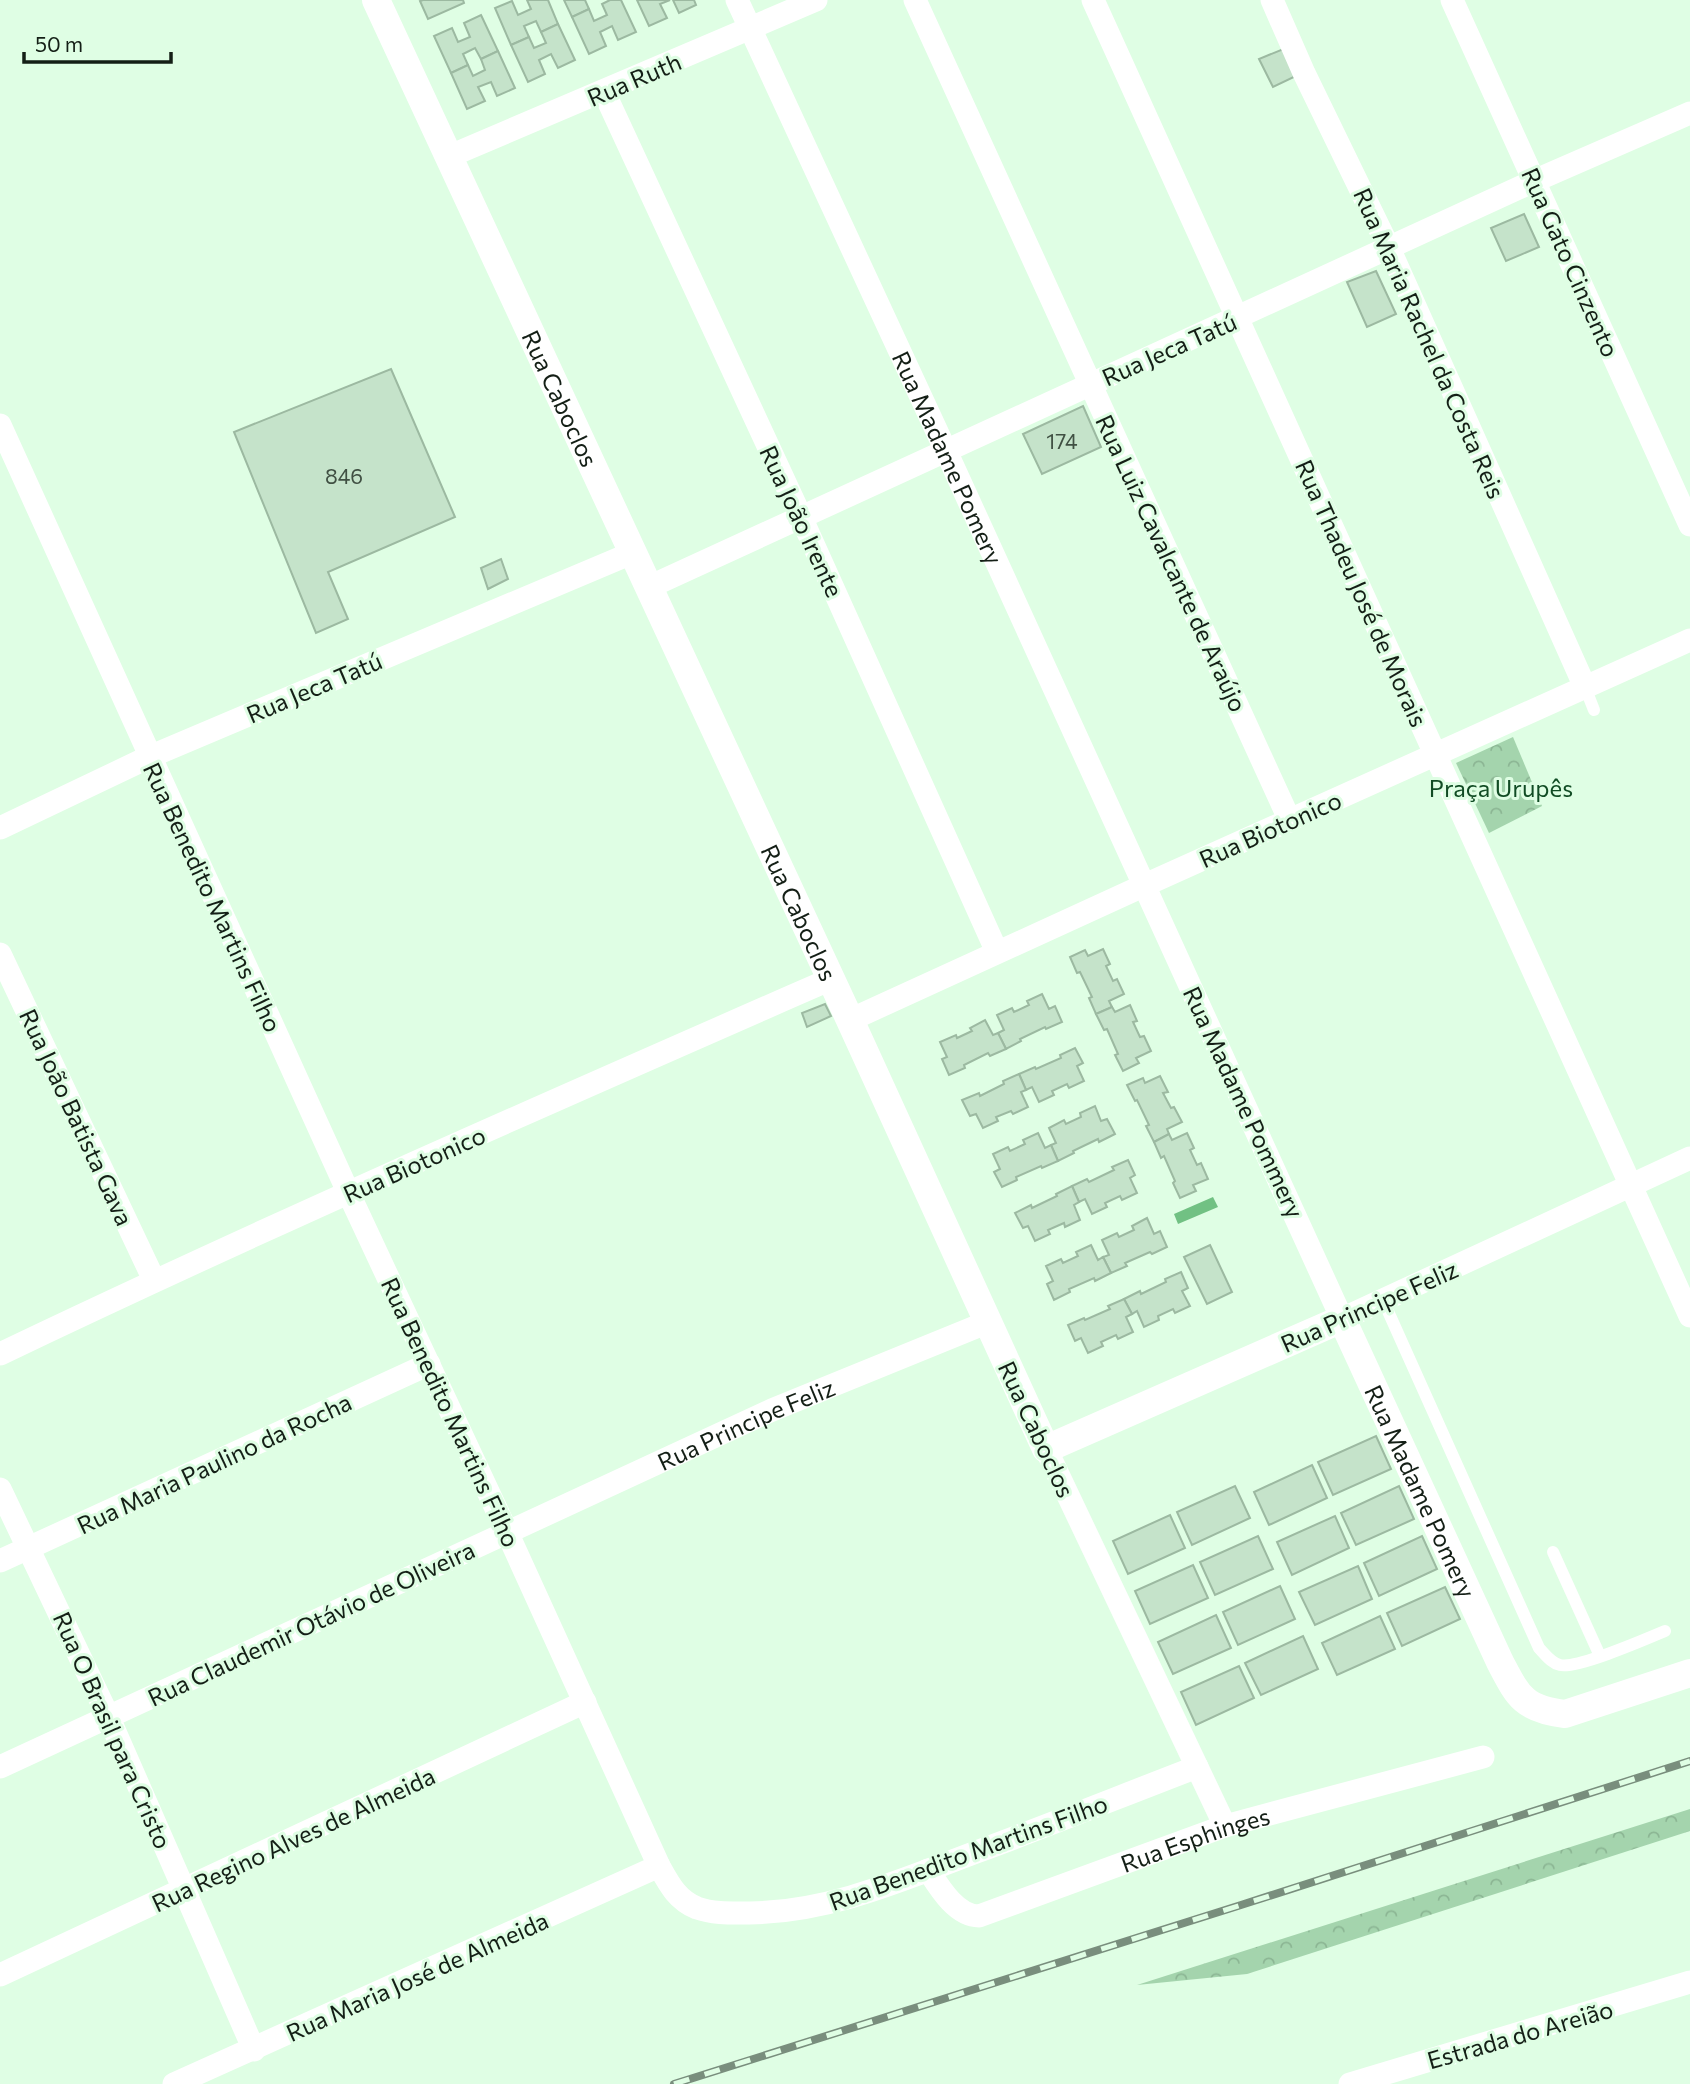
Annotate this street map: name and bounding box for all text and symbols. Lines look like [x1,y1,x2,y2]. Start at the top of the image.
scale bar [24,21,172,65]
text: 50 m [35,31,83,56]
street label: Rua Ruth [583,46,685,112]
street label: Rua Gato Cinzento [1516,163,1626,361]
street label: Rua Maria Rachel da Costa Reis [1348,183,1512,503]
street label: Rua Jeca Tatú [1097,306,1241,392]
street label: Rua Caboclos [517,325,605,471]
street label: Rua Madame Pomery [887,346,1010,568]
street label: Rua Luiz Cavalcante de Araújo [1090,410,1254,716]
house number: 174 [1046,428,1078,453]
street label: Rua João Irente [754,441,850,601]
street label: Rua Thadeu José de Morais [1290,455,1434,731]
house number: 846 [325,463,363,488]
street label: Rua Jeca Tatú [242,645,386,729]
street label: Rua Benedito Martins Filho [138,758,288,1036]
park label: Praça Urupês [1429,773,1573,802]
street label: Rua Biotonico [1194,785,1346,873]
street label: Rua Caboclos [756,839,844,985]
street label: Rua Madame Pommery [1178,982,1310,1222]
street label: Rua João Batista Gava [14,1004,140,1230]
street label: Rua Biotonico [338,1120,490,1208]
street label: Rua Principe Feliz [1276,1254,1462,1358]
street label: Rua Benedito Martins Filho [376,1273,526,1551]
street label: Rua Caboclos [993,1356,1081,1502]
street label: Rua Principe Feliz [653,1372,839,1476]
street label: Rua Madame Pomery [1360,1380,1483,1602]
street label: Rua Maria Paulino da Rocha [72,1387,356,1539]
street label: Rua Claudemir Otávio de Oliveira [143,1534,479,1712]
street label: Rua O Brasil para Cristo [48,1607,178,1853]
street label: Rua Regino Alves de Almeida [147,1761,439,1917]
street label: Rua Benedito Martins Filho [825,1788,1111,1916]
street label: Rua Esphinges [1116,1800,1273,1878]
street label: Rua Maria José de Almeida [281,1905,553,2047]
street label: Estrada do Areião [1424,1994,1616,2074]

